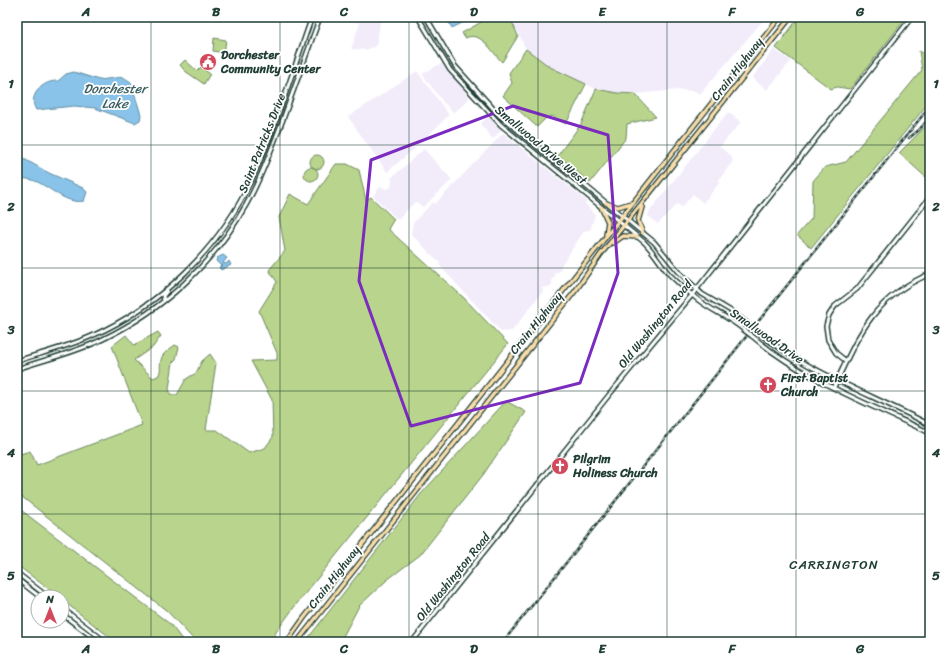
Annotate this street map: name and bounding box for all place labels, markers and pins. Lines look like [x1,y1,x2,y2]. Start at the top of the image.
place label: Dorchester Community Center [220,44,321,80]
public building icon: Dorchester Community Center [198,52,218,72]
place label: First Baptist Church [780,367,849,403]
church icon: First Baptist Church [758,375,778,395]
place label: Pilgrim Holiness Church [572,448,658,484]
church icon: Pilgrim Holiness Church [550,456,570,476]

